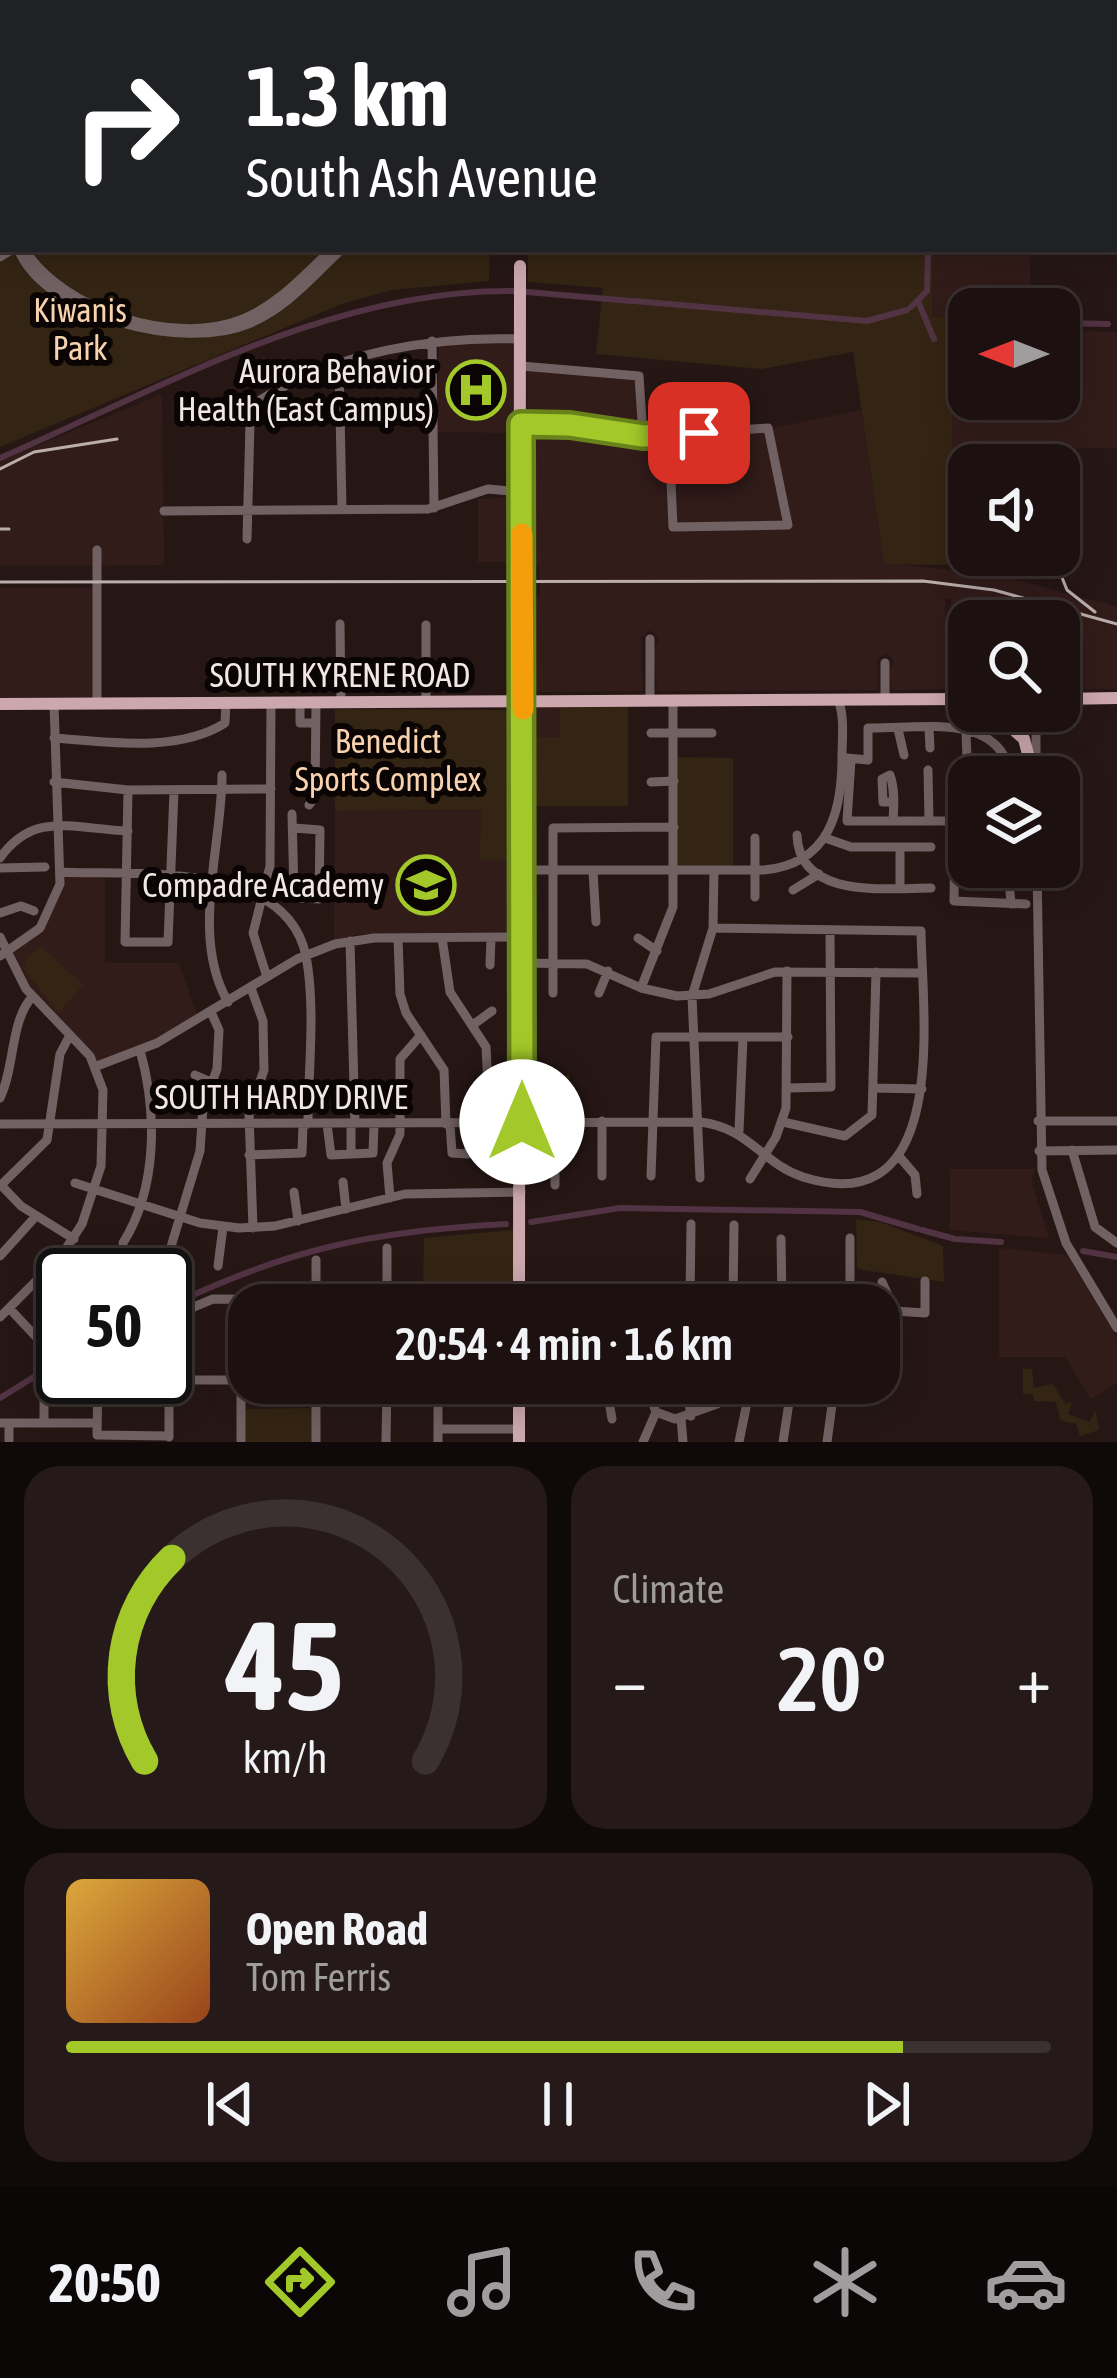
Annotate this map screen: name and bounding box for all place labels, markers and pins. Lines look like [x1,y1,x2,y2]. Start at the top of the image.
place label: Aurora Behavior Health (East Campus) [178,352,435,428]
hospital icon: Aurora Behavior Health (East Campus) [445,359,507,421]
pin [648,382,750,484]
school or university icon: Compadre Academy [395,854,457,916]
place label: Compadre Academy [142,866,384,904]

